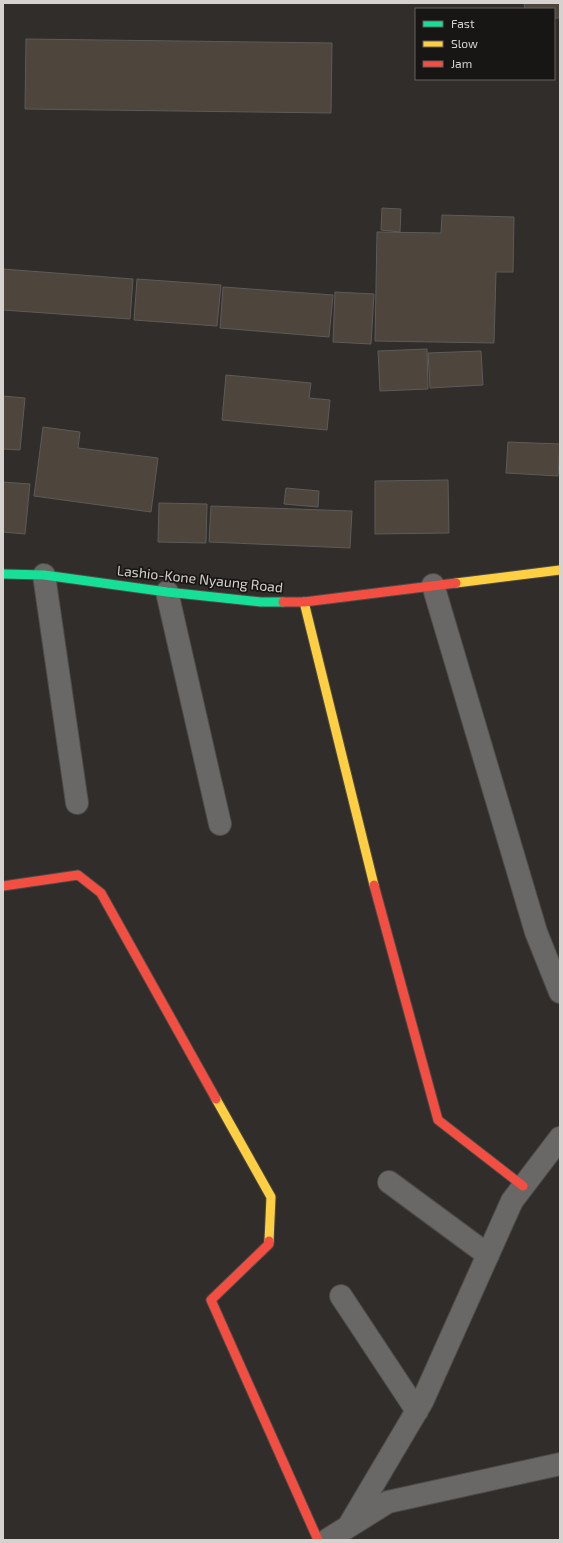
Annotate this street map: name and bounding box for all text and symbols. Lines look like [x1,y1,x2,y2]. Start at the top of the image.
legend [415,8,555,80]
text: Fast [451,16,475,30]
text: Slow [451,36,478,50]
text: Jam [451,56,472,70]
street label: Lashio-Kone Nyaung Road [116,561,284,596]

